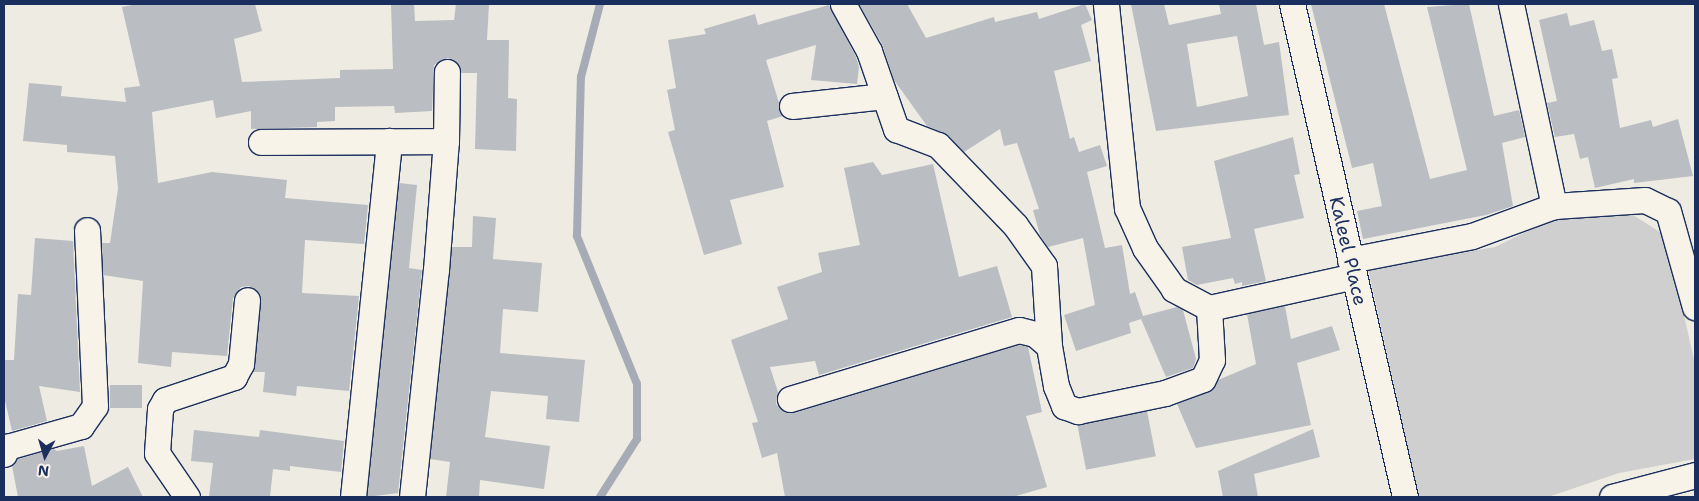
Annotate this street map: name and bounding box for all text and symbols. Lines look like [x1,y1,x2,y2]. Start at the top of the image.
street label: Kaleel Place [1324,194,1372,308]
north arrow [20,431,70,481]
text: N [37,461,50,480]

